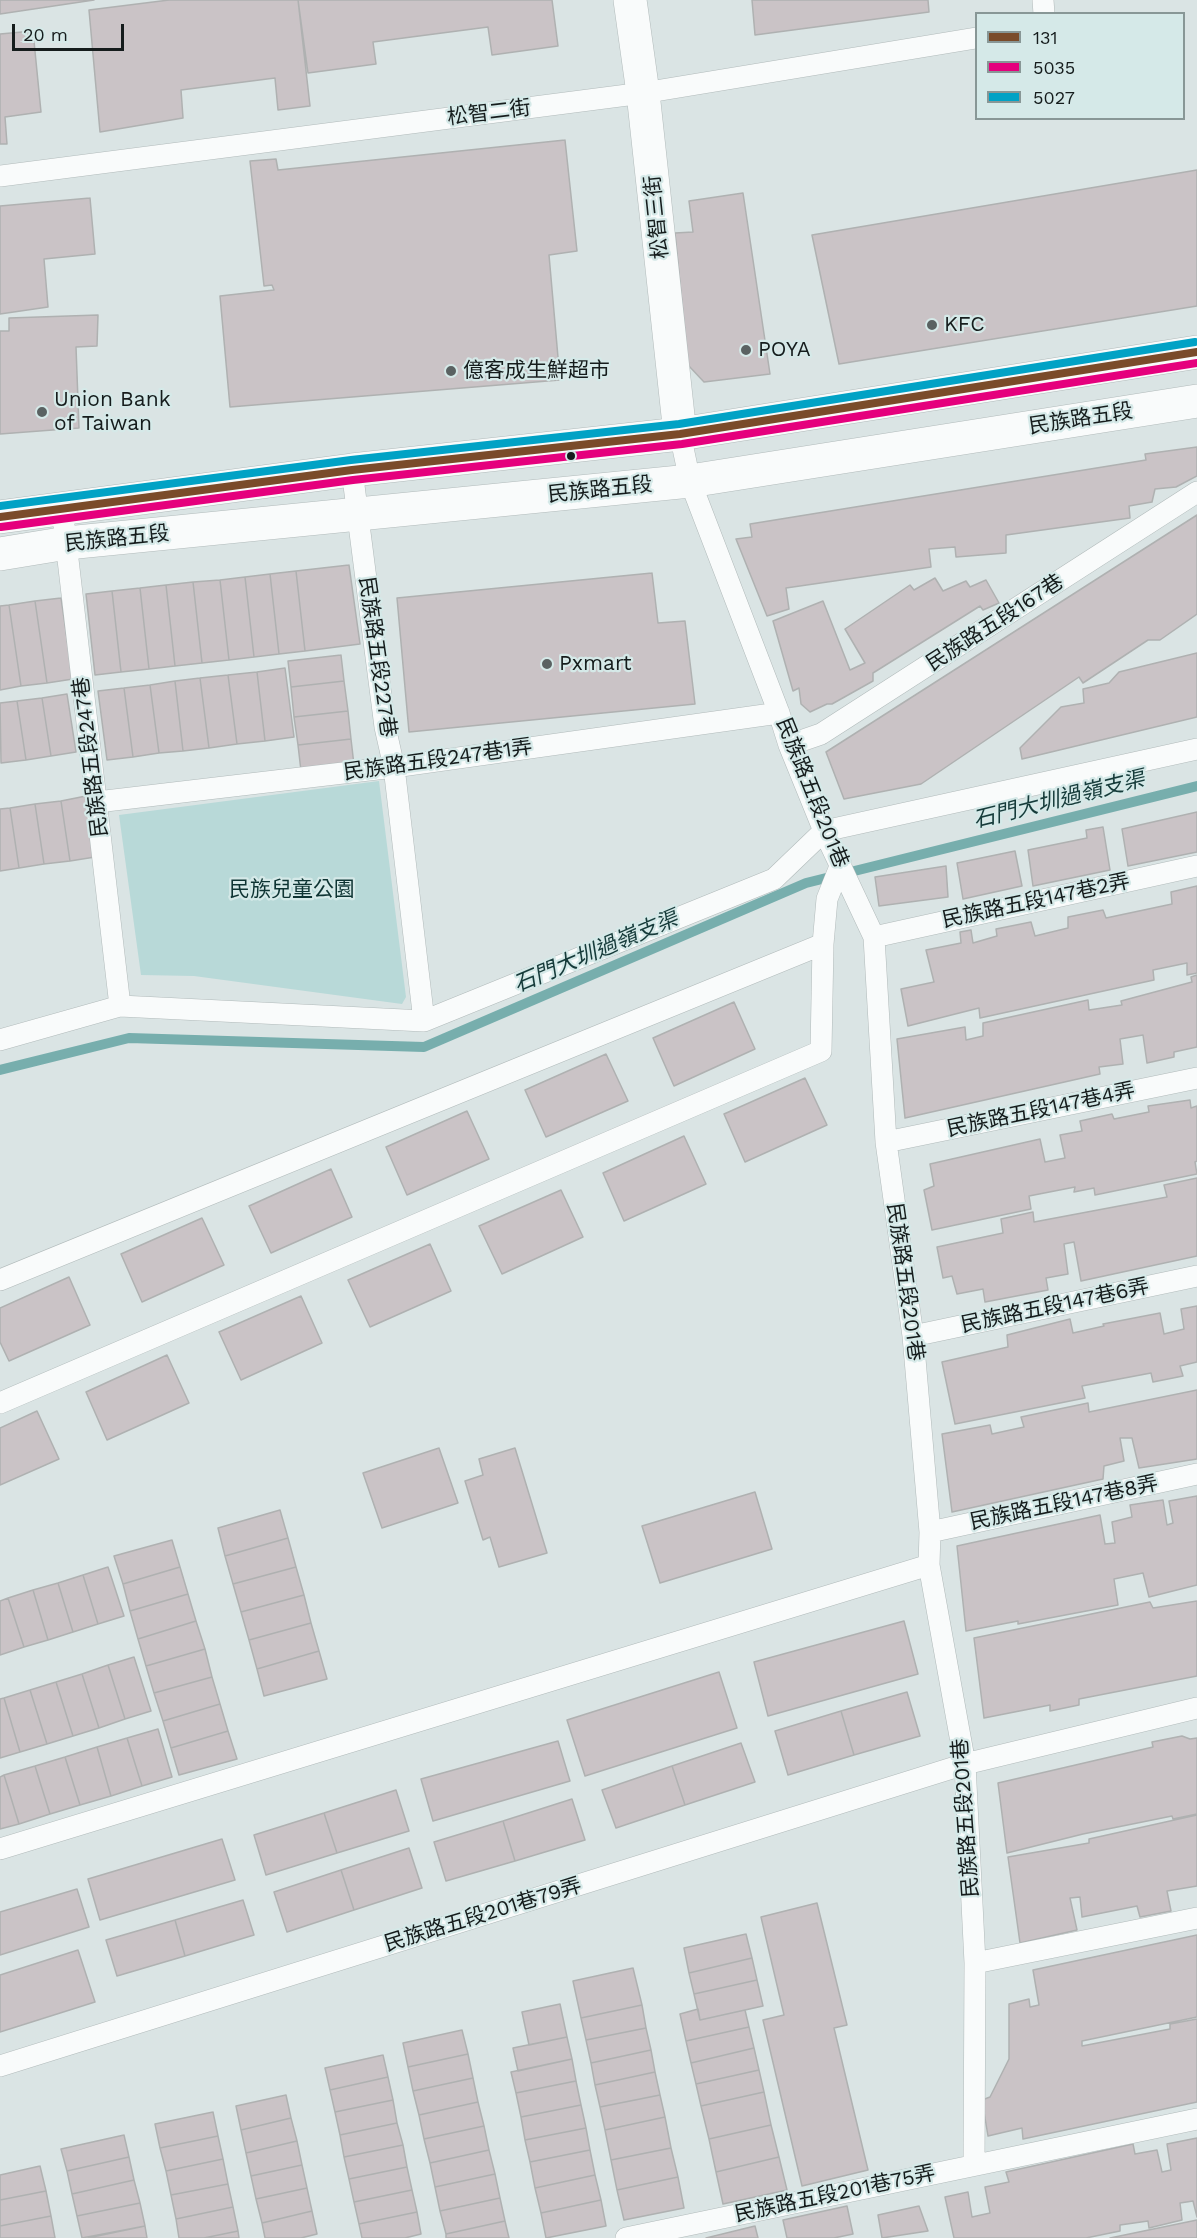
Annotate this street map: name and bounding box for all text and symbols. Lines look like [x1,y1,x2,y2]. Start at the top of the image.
scale bar [15,12,128,50]
legend [975,12,1185,120]
text: 20 m [23,24,68,45]
text: 131 [1033,27,1058,48]
text: 5035 [1033,57,1075,78]
text: 5027 [1033,87,1075,108]
street label: 松智二街 [446,95,532,131]
street label: 松智三街 [640,174,674,260]
place label: KFC [944,312,985,338]
marker: KFC [925,318,939,332]
place label: POYA [758,337,811,363]
marker: POYA [739,343,753,357]
place label: 億客成生鮮超市 [463,358,610,384]
marker: 億客成生鮮超市 [444,364,458,378]
place label: Union Bank of Taiwan [54,387,171,437]
street label: 民族路五段 [1027,398,1135,440]
marker: Union Bank of Taiwan [35,405,49,419]
unlabelled marker [565,450,577,462]
street label: 民族路五段 [546,472,654,508]
street label: 民族路五段 [63,521,171,557]
street label: 民族路五段167巷 [922,569,1068,677]
street label: 民族路五段227巷 [353,575,401,739]
place label: Pxmart [559,651,632,677]
marker: Pxmart [540,657,554,671]
street label: 民族路五段247巷 [69,675,113,839]
street label: 民族路五段201巷 [770,714,854,872]
street label: 民族路五段247巷1弄 [342,734,534,786]
water label: 石門大圳過嶺支渠 [970,766,1148,834]
street label: 民族路五段147巷2弄 [940,869,1132,933]
park label: 民族兒童公園 [229,877,355,903]
water label: 石門大圳過嶺支渠 [510,905,682,999]
street label: 民族路五段147巷4弄 [945,1078,1137,1142]
street label: 民族路五段201巷 [881,1201,929,1363]
street label: 民族路五段147巷6弄 [959,1274,1151,1338]
street label: 民族路五段147巷8弄 [968,1471,1160,1535]
street label: 民族路五段201巷 [948,1738,984,1898]
street label: 民族路五段201巷79弄 [381,1873,585,1957]
street label: 民族路五段201巷75弄 [732,2160,938,2228]

